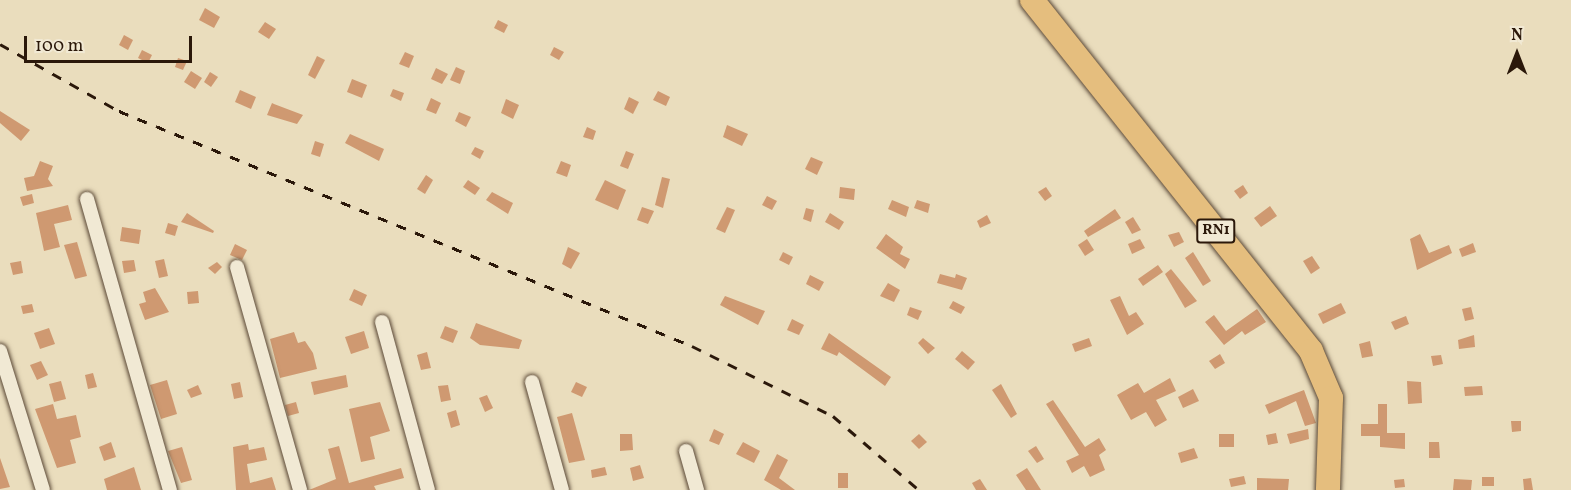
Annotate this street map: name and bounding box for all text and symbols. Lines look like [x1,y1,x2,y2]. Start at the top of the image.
scale bar [27,24,195,62]
north arrow [1487,24,1547,84]
text: N [1511,25,1523,47]
text: 100 m [35,34,84,59]
road number: RN1 [1195,219,1237,243]

